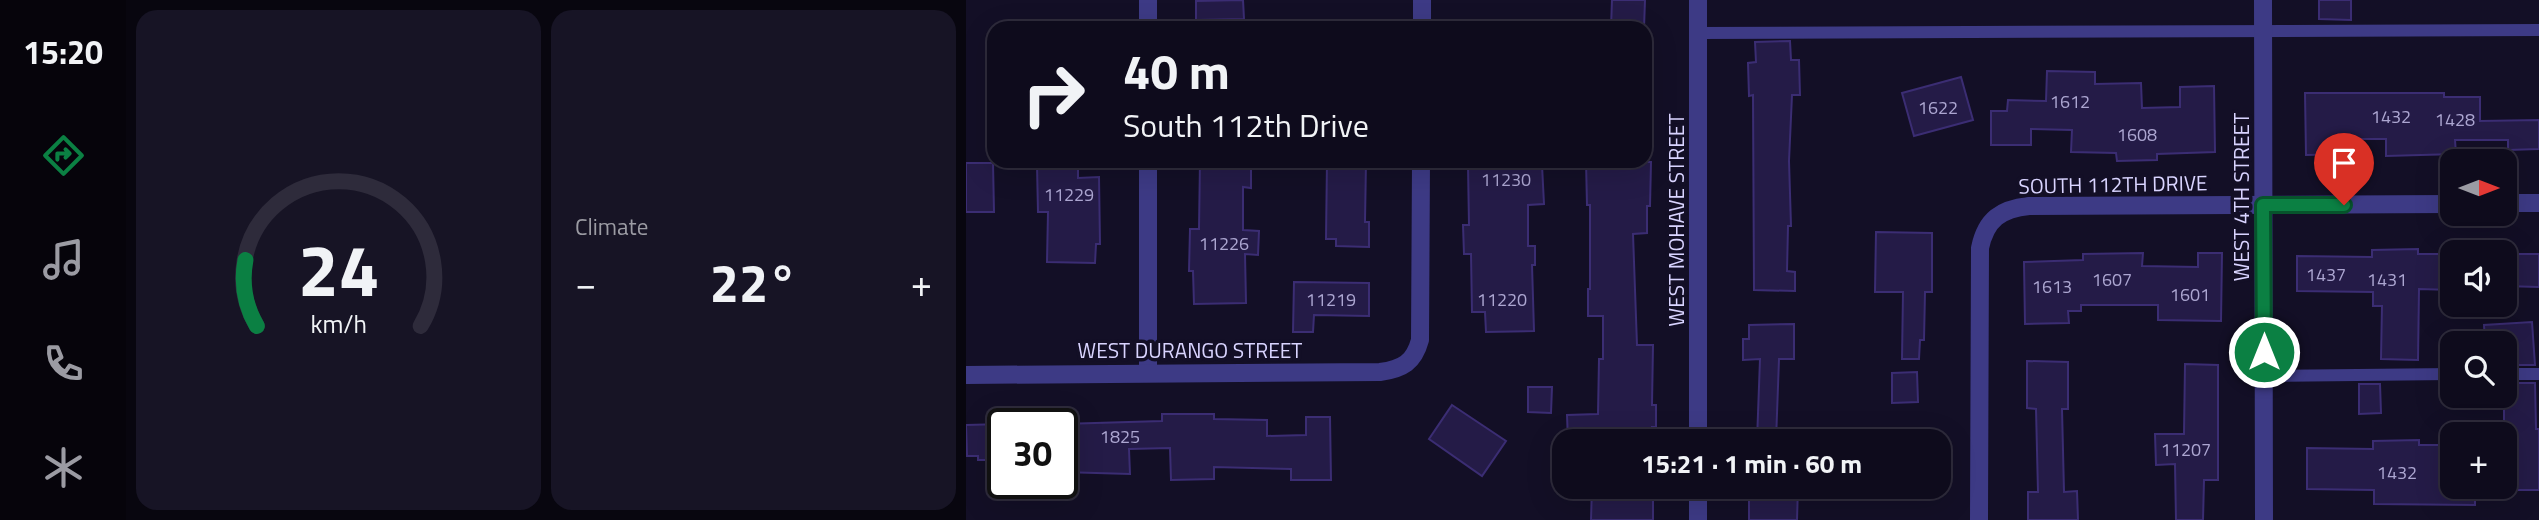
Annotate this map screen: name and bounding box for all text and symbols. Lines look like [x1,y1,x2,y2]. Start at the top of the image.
text: 15:20 [23,28,103,76]
text: 40 m [1123,33,1230,108]
icon: right [1008,49,1099,140]
house number: 1612 [2050,88,2090,115]
house number: 1622 [1918,94,1958,121]
text: South 112th Drive [1123,101,1369,149]
house number: 1432 [2371,103,2411,130]
house number: 1428 [2435,106,2475,133]
street label: WEST 4TH STREET [2225,113,2257,281]
street label: WEST MOHAVE STREET [1660,114,1692,326]
house number: 1608 [2117,121,2157,148]
icon: directions [39,131,88,180]
pin [2314,133,2374,205]
icon: arrive [2325,144,2363,182]
north arrow [2440,149,2516,226]
map controls [2440,149,2517,499]
house number: 11230 [1481,166,1531,193]
street label: SOUTH 112TH DRIVE [2018,166,2208,202]
house number: 11229 [1044,181,1094,208]
text: Climate [575,209,648,244]
text: 24 [298,214,379,324]
house number: 11226 [1199,230,1249,257]
icon: music [39,235,88,284]
button: sound [2440,240,2517,317]
text: 22° [710,243,797,322]
text: − [575,254,596,312]
text: + [911,254,932,312]
house number: 1437 [2306,261,2346,288]
house number: 1607 [2092,266,2132,293]
house number: 1431 [2367,266,2407,293]
house number: 1613 [2032,273,2072,300]
house number: 1601 [2170,281,2210,308]
house number: 11219 [1306,286,1356,313]
house number: 11220 [1477,286,1527,313]
text: km/h [310,305,367,343]
position arrow [2227,315,2301,389]
button: search [2440,331,2517,408]
street label: WEST DURANGO STREET [1078,334,1302,366]
icon: phone [39,339,88,388]
speed limit sign: 30 [987,408,1078,499]
button: + [2440,422,2517,499]
house number: 1825 [1100,423,1140,450]
house number: 11207 [2161,436,2211,463]
icon: climate [39,443,88,492]
text: 15:21 · 1 min · 60 m [1641,444,1862,483]
house number: 1432 [2377,459,2417,486]

